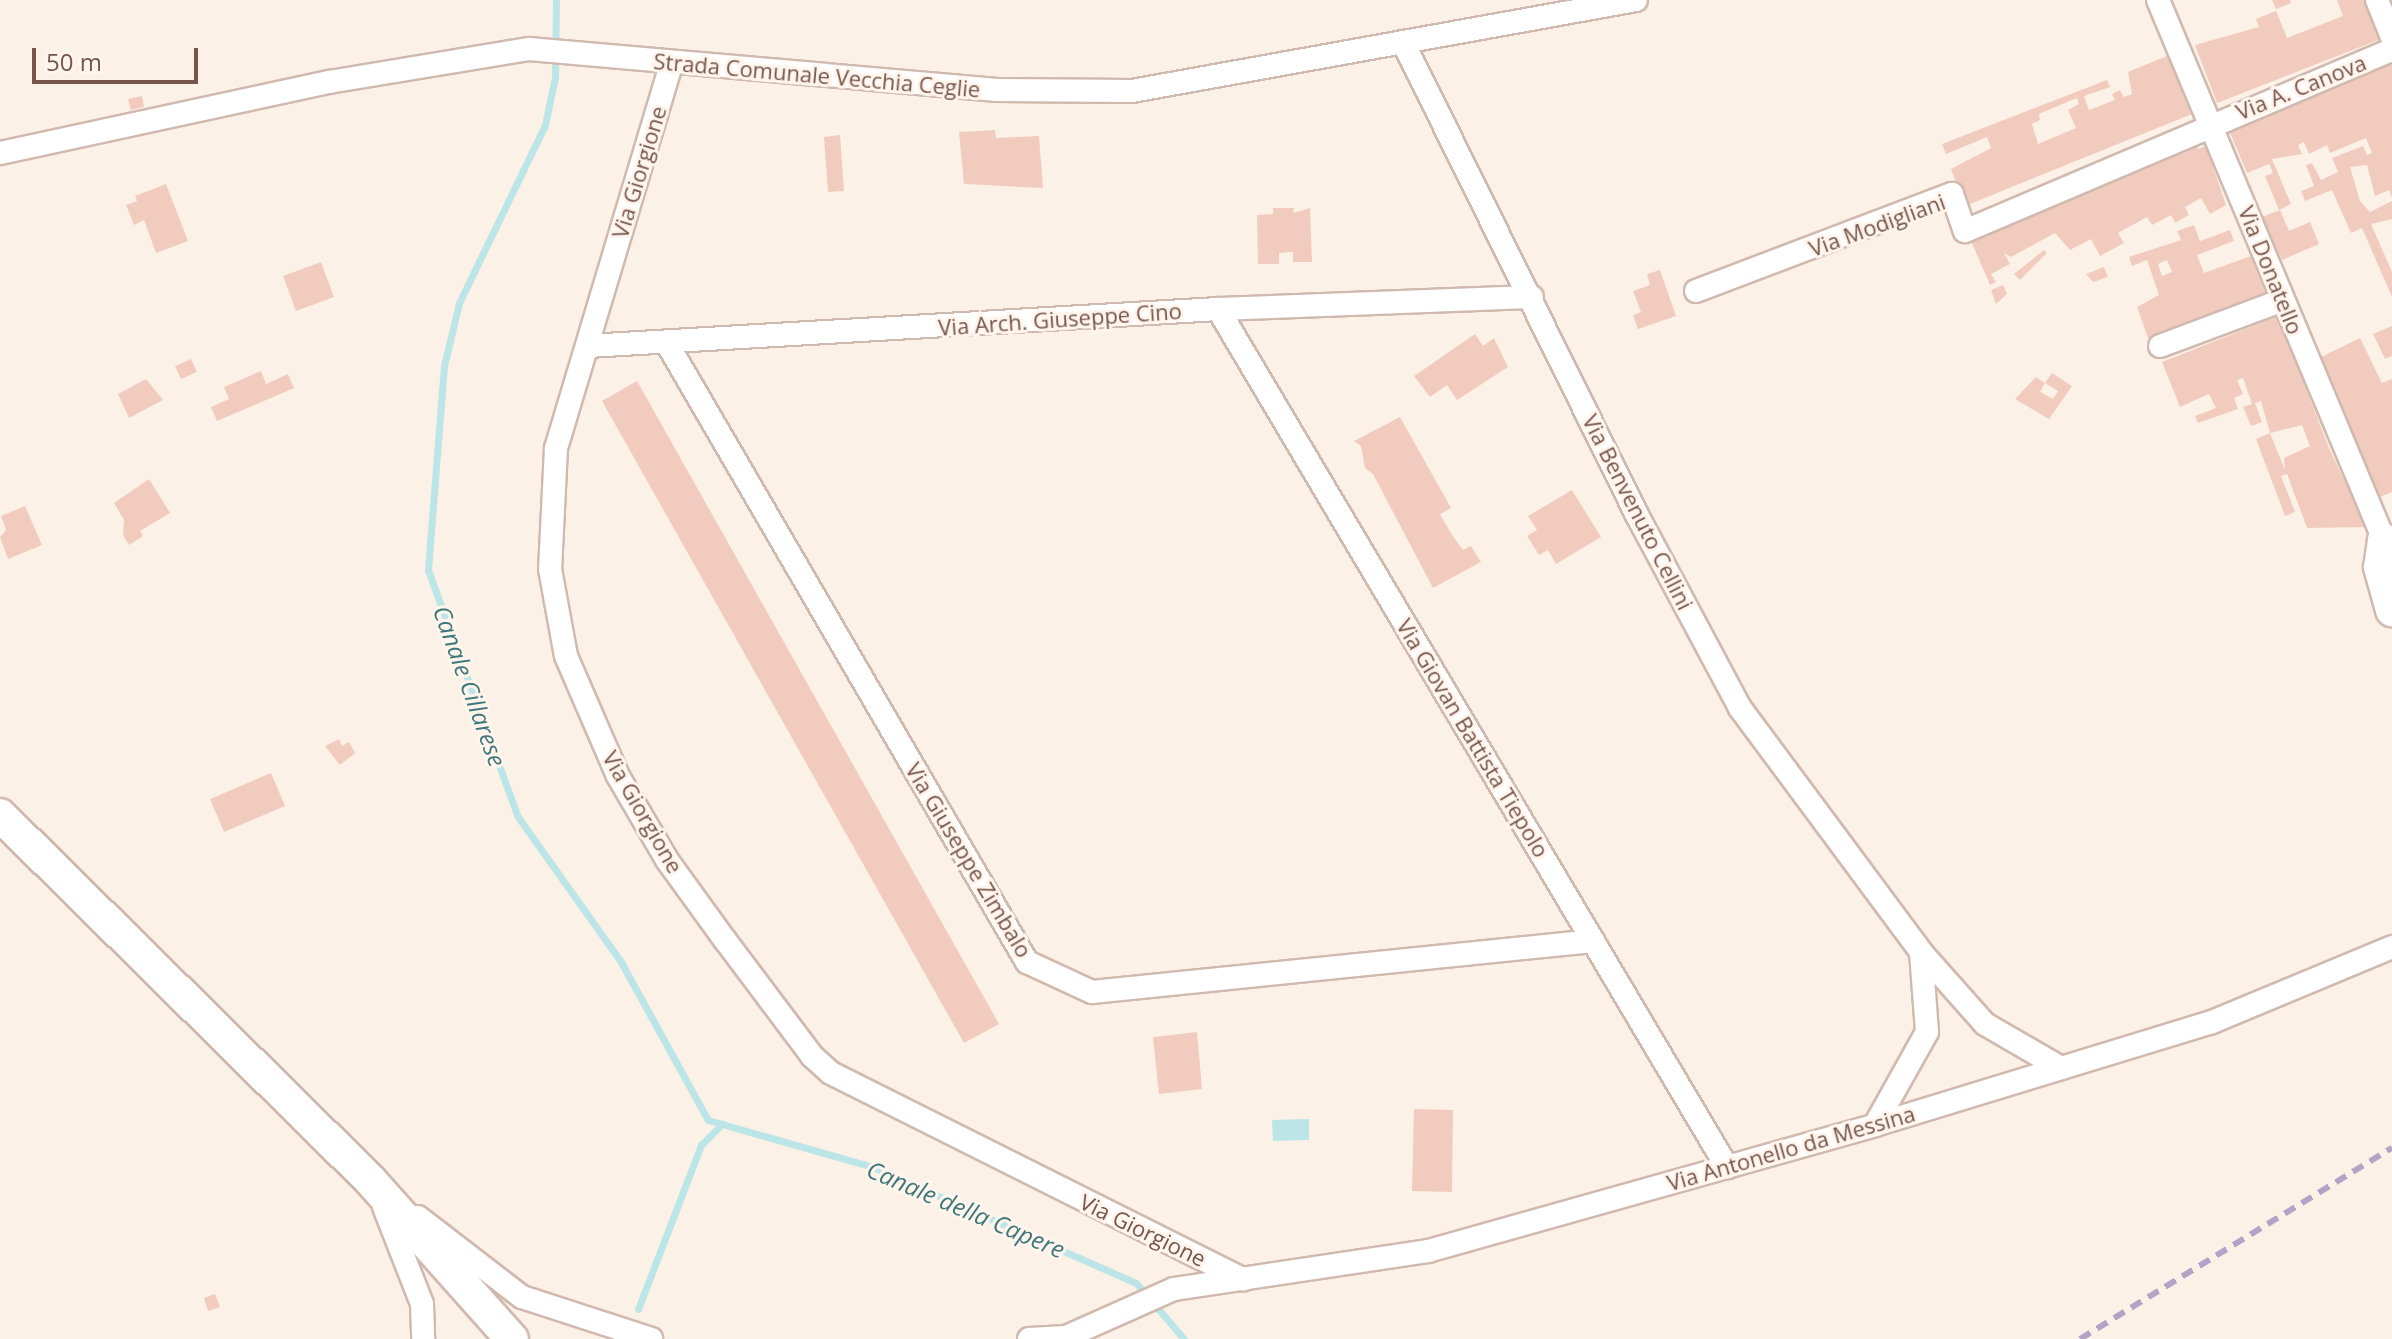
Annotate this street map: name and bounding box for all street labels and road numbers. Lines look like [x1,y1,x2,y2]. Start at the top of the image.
street label: Strada Comunale Vecchia Ceglie [652,48,982,102]
street label: Via A. Canova [2232,49,2370,125]
street label: Via Giorgione [606,103,672,241]
street label: Via Modigliani [1805,188,1949,262]
street label: Via Donatello [2233,202,2309,338]
street label: Via Arch. Giuseppe Cino [937,297,1183,341]
street label: Via Benvenuto Cellini [1577,410,1699,614]
street label: Via Giovan Battista Tiepolo [1391,614,1555,862]
street label: Via Giorgione [597,746,689,878]
street label: Via Giuseppe Zimbalo [900,758,1038,962]
street label: Via Antonello da Messina [1664,1100,1918,1196]
street label: Via Giorgione [1076,1188,1210,1272]

